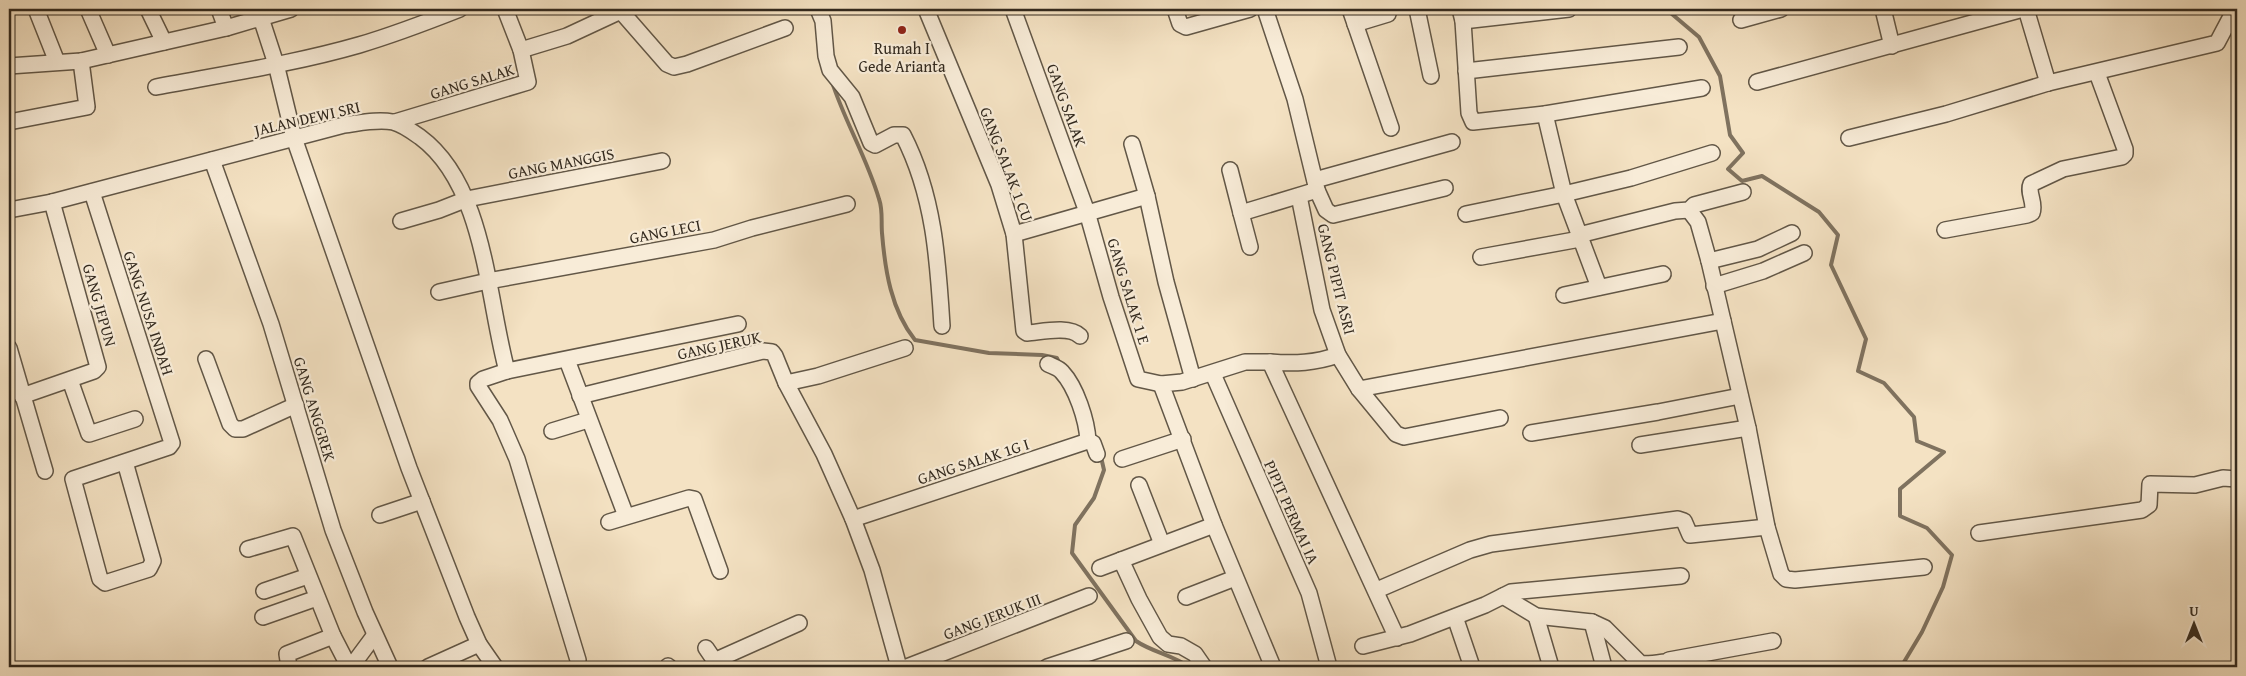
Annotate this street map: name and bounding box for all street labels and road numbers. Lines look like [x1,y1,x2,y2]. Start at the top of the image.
street label: GANG SALAK [427,57,518,105]
street label: GANG SALAK [1041,60,1093,150]
street label: JALAN DEWI SRI [250,94,362,142]
street label: GANG SALAK 1 CU [974,103,1040,225]
street label: GANG MANGGIS [506,141,616,185]
street label: GANG LECI [627,212,703,250]
street label: GANG PIPIT ASRI [1312,221,1362,337]
street label: GANG SALAK 1 E [1101,235,1157,347]
street label: GANG NUSA INDAH [118,248,181,379]
street label: GANG JEPUN [77,261,123,350]
street label: GANG JERUK [675,324,764,366]
street label: GANG ANGGREK [288,354,342,465]
street label: GANG SALAK 1G I [914,432,1032,490]
street label: PIPIT PERMAI IA [1258,456,1326,568]
street label: GANG JERUK III [940,586,1045,646]

